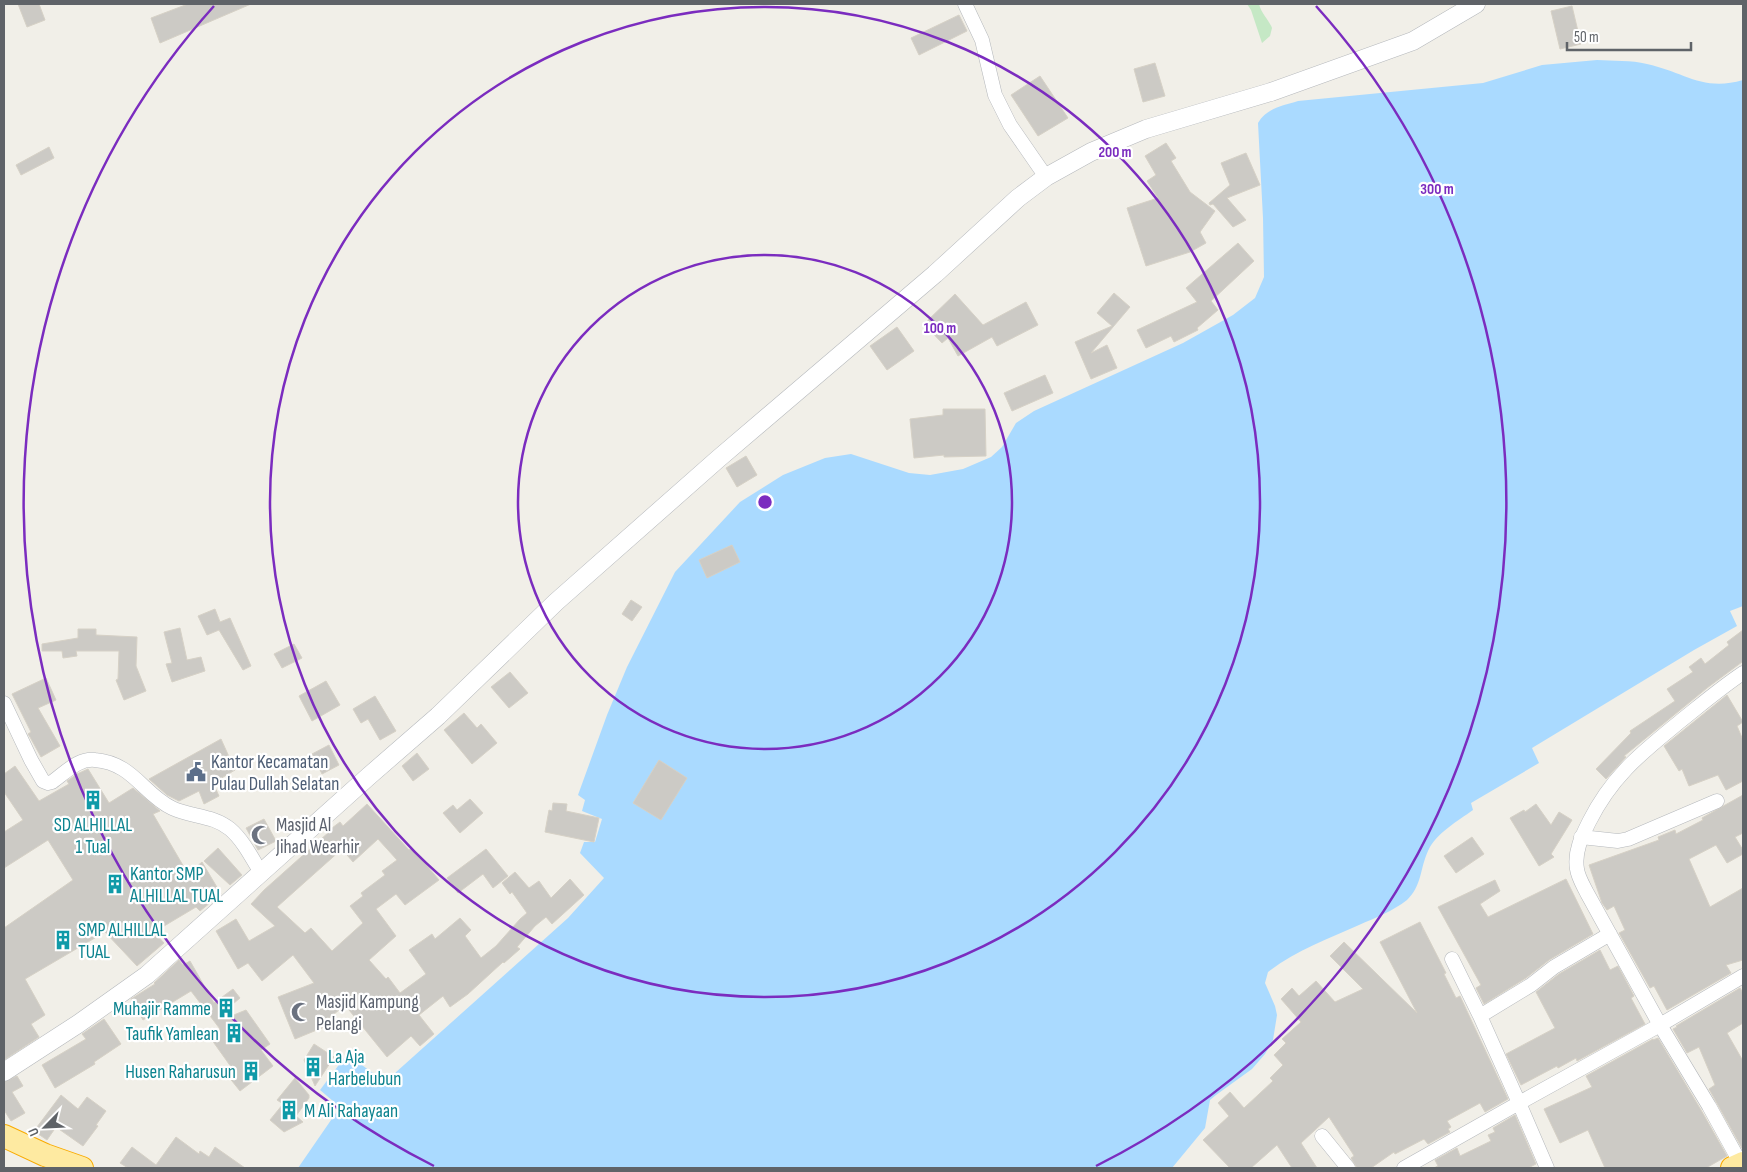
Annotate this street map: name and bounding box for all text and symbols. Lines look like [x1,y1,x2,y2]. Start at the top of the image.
scale bar [1567,20,1691,52]
text: 50 m [1574,28,1599,47]
text: 200 m [1098,143,1132,162]
text: 300 m [1420,180,1454,199]
text: 100 m [924,319,956,338]
centre of rings [756,493,774,511]
place label: Kantor Kecamatan Pulau Dullah Selatan [211,751,339,796]
public building icon: Kantor Kecamatan Pulau Dullah Selatan [185,761,207,783]
building icon: SD ALHILLAL 1 Tual [82,789,104,811]
place label: SD ALHILLAL 1 Tual [54,814,132,859]
place label: Masjid Al Jihad Wearhir [275,814,360,859]
mosque icon: Masjid Al Jihad Wearhir [250,824,272,846]
place label: Kantor SMP ALHILLAL TUAL [129,863,223,908]
building icon: Kantor SMP ALHILLAL TUAL [104,873,126,895]
place label: SMP ALHILLAL TUAL [78,919,167,964]
building icon: SMP ALHILLAL TUAL [52,929,74,951]
place label: Masjid Kampung Pelangi [316,991,419,1036]
building icon: Muhajir Ramme [215,997,237,1019]
place label: Muhajir Ramme [113,998,211,1021]
mosque icon: Masjid Kampung Pelangi [290,1001,312,1023]
building icon: Taufik Yamlean [223,1022,245,1044]
place label: Taufik Yamlean [125,1023,219,1046]
place label: La Aja Harbelubun [328,1046,401,1091]
building icon: La Aja Harbelubun [302,1056,324,1078]
building icon: Husen Raharusun [240,1060,262,1082]
place label: Husen Raharusun [125,1061,236,1084]
building icon: M Ali Rahayaan [278,1099,300,1121]
place label: M Ali Rahayaan [304,1100,398,1123]
north arrow [20,1102,70,1152]
text: U [24,1125,43,1139]

